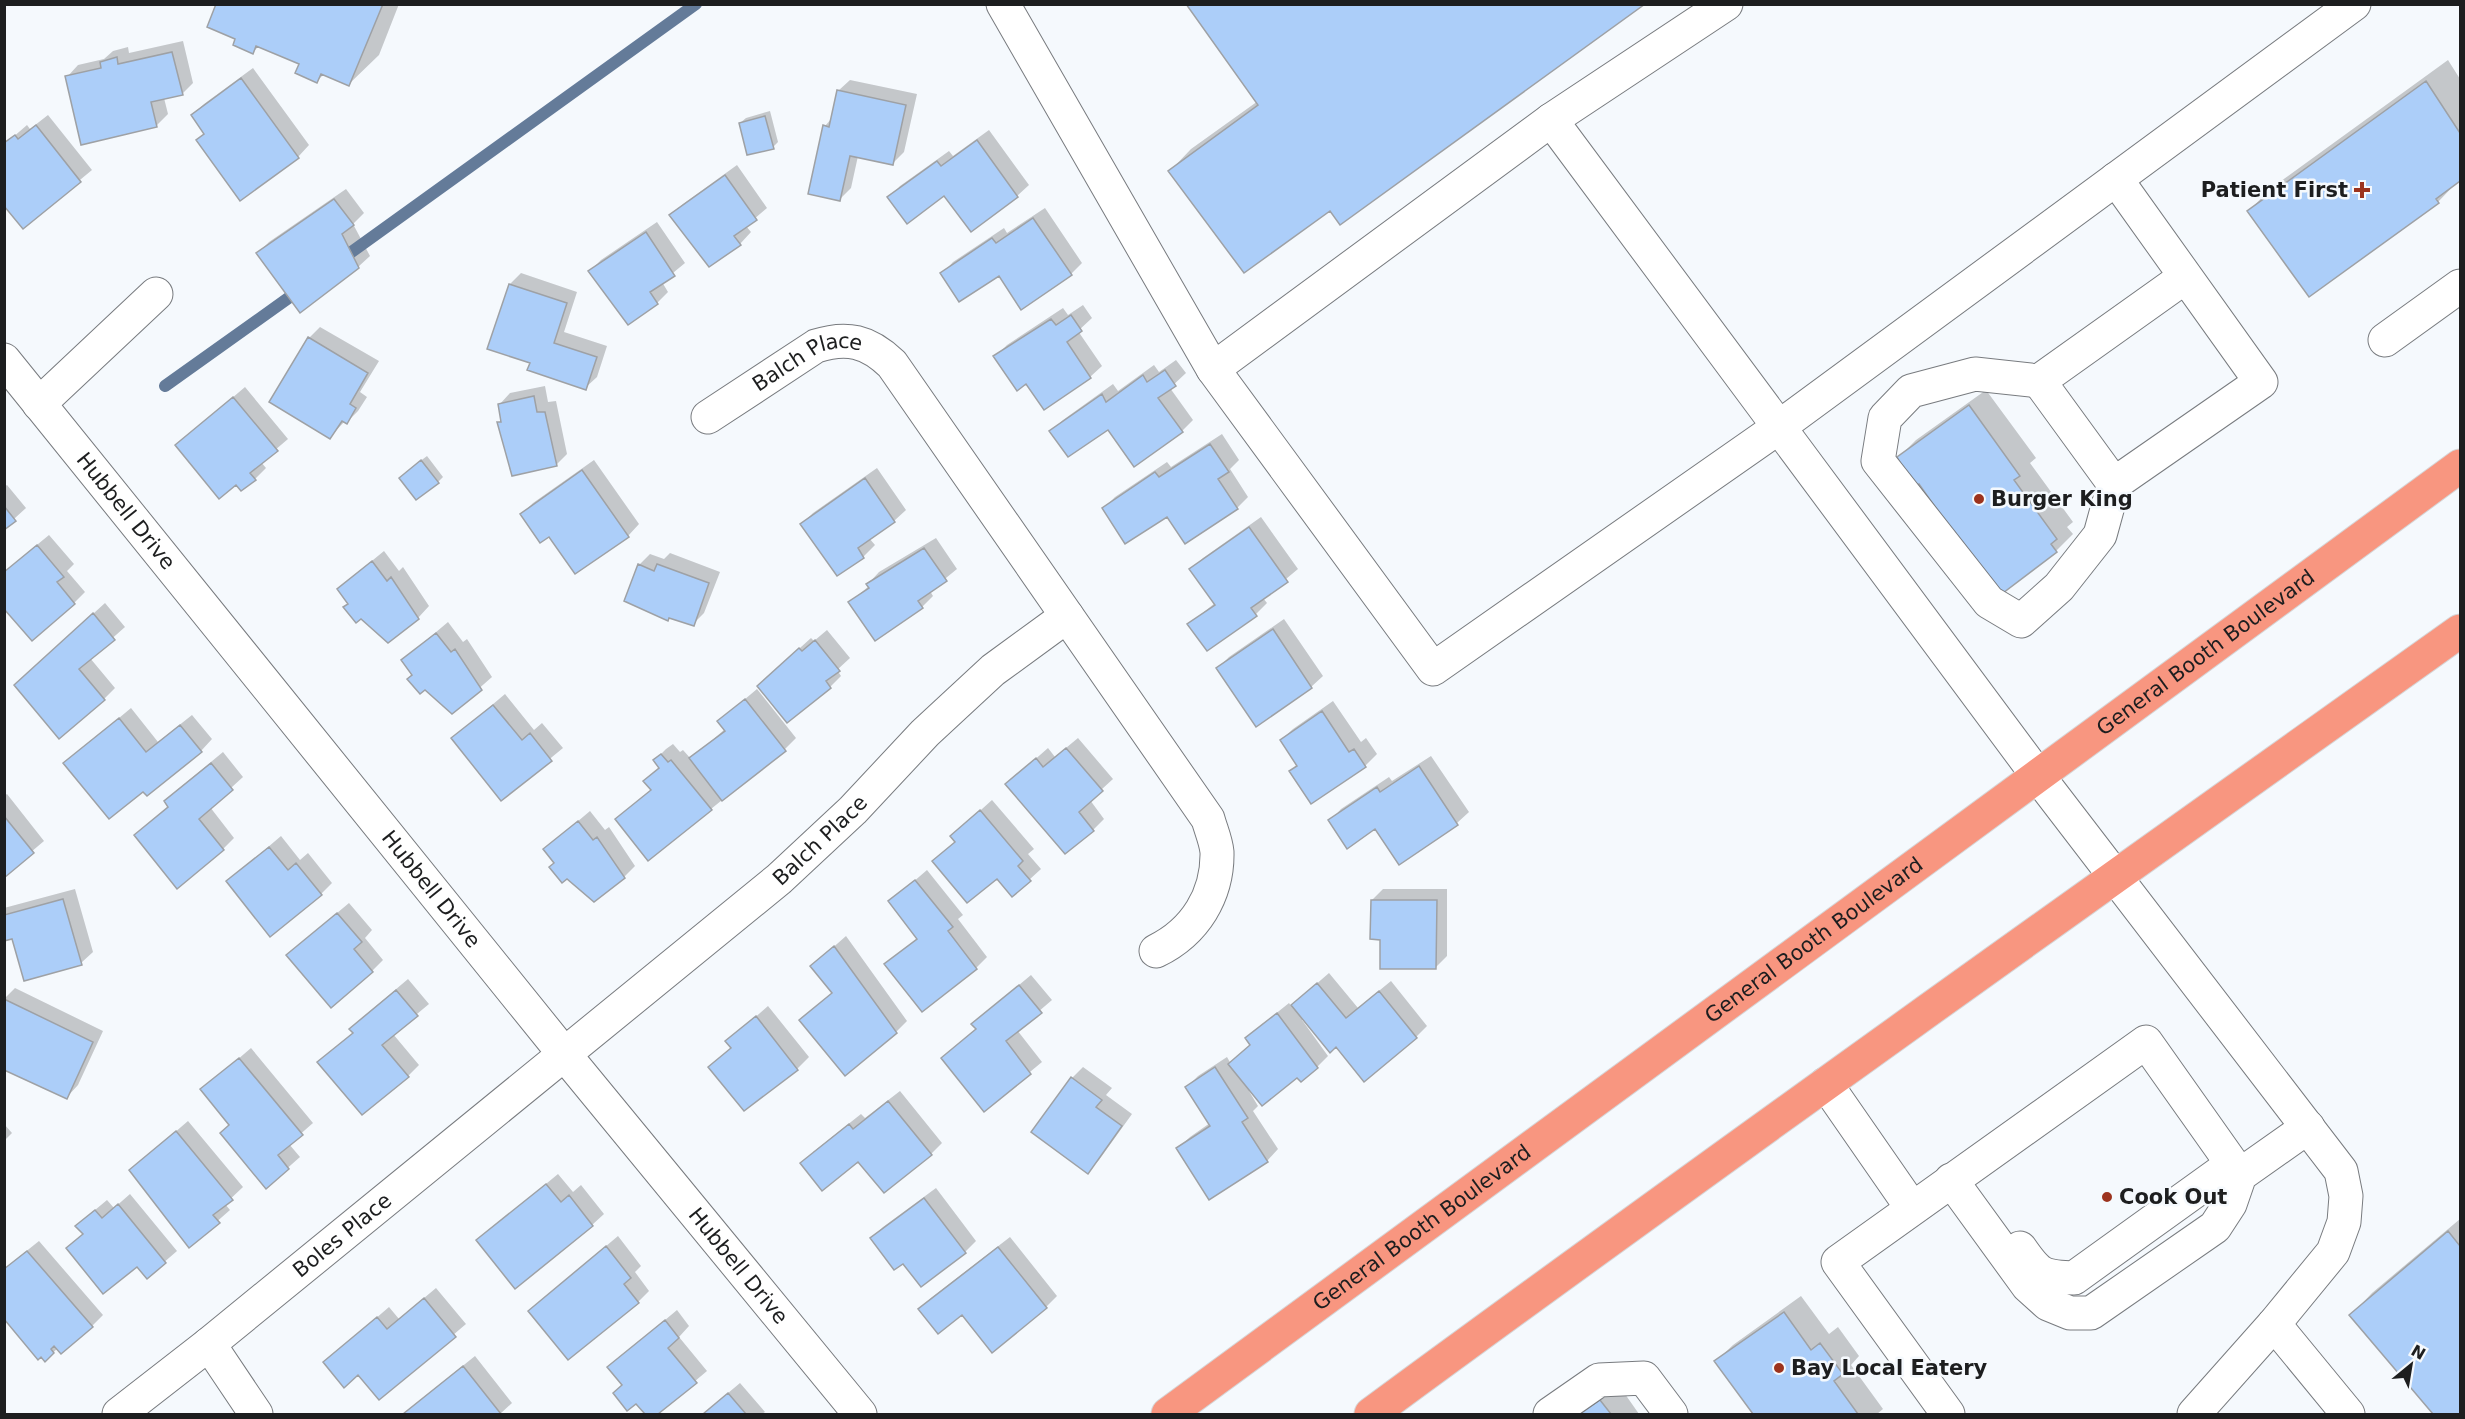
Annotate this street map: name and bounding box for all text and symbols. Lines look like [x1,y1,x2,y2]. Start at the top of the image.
place label: Patient First [2201,178,2348,202]
marker: Patient First [2353,181,2371,199]
street label: Balch Place [748,329,865,396]
street label: Hubbell Drive [72,448,180,574]
place label: Burger King [1991,487,2133,511]
marker: Burger King [1972,492,1986,506]
street label: General Booth Boulevard [2092,565,2319,740]
street label: Balch Place [768,791,872,890]
street label: Hubbell Drive [377,826,485,952]
street label: General Booth Boulevard [1700,852,1927,1028]
street label: General Booth Boulevard [1308,1140,1536,1315]
place label: Cook Out [2119,1185,2227,1209]
street label: Boles Place [288,1188,396,1282]
marker: Cook Out [2100,1190,2114,1204]
street label: Hubbell Drive [684,1203,793,1329]
north arrow [2381,1335,2441,1395]
text: N [2408,1341,2429,1364]
place label: Bay Local Eatery [1791,1356,1988,1380]
marker: Bay Local Eatery [1772,1361,1786,1375]

